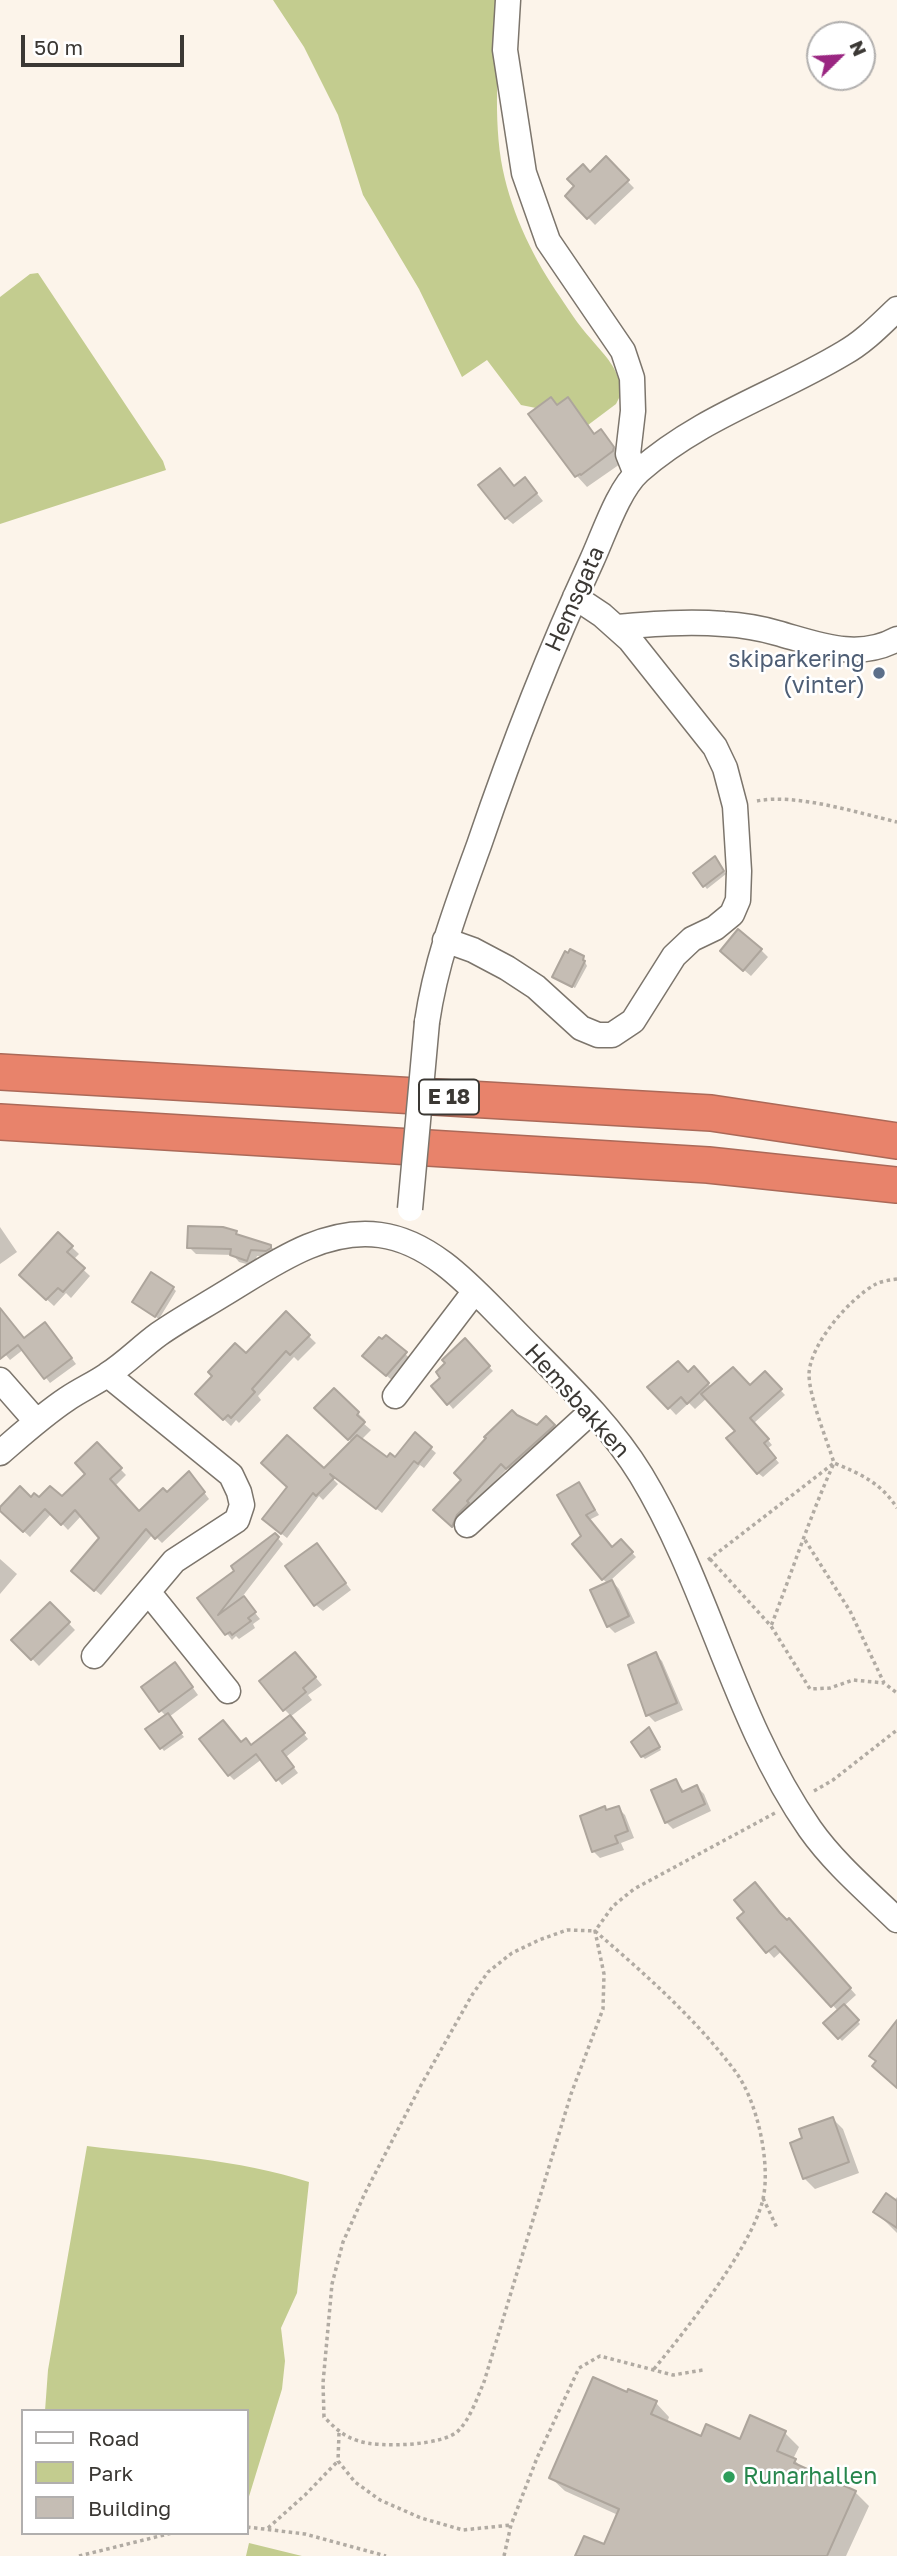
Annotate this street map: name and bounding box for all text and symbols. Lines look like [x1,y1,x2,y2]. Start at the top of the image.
scale bar [24,21,187,65]
north arrow [806,21,876,91]
text: 50 m [34,34,83,60]
text: N [845,37,872,59]
street label: Hemsgata [540,542,610,656]
place label: skiparkering (vinter) [728,646,865,700]
marker: skiparkering (vinter) [871,665,887,681]
road number: E 18 [419,1080,479,1114]
street label: Hemsbakken [519,1338,635,1464]
legend [21,2409,248,2535]
text: Road [88,2425,139,2451]
text: Park [88,2460,133,2486]
place label: Runarhallen [743,2463,877,2491]
marker: Runarhallen [721,2469,737,2485]
text: Building [88,2495,171,2521]

